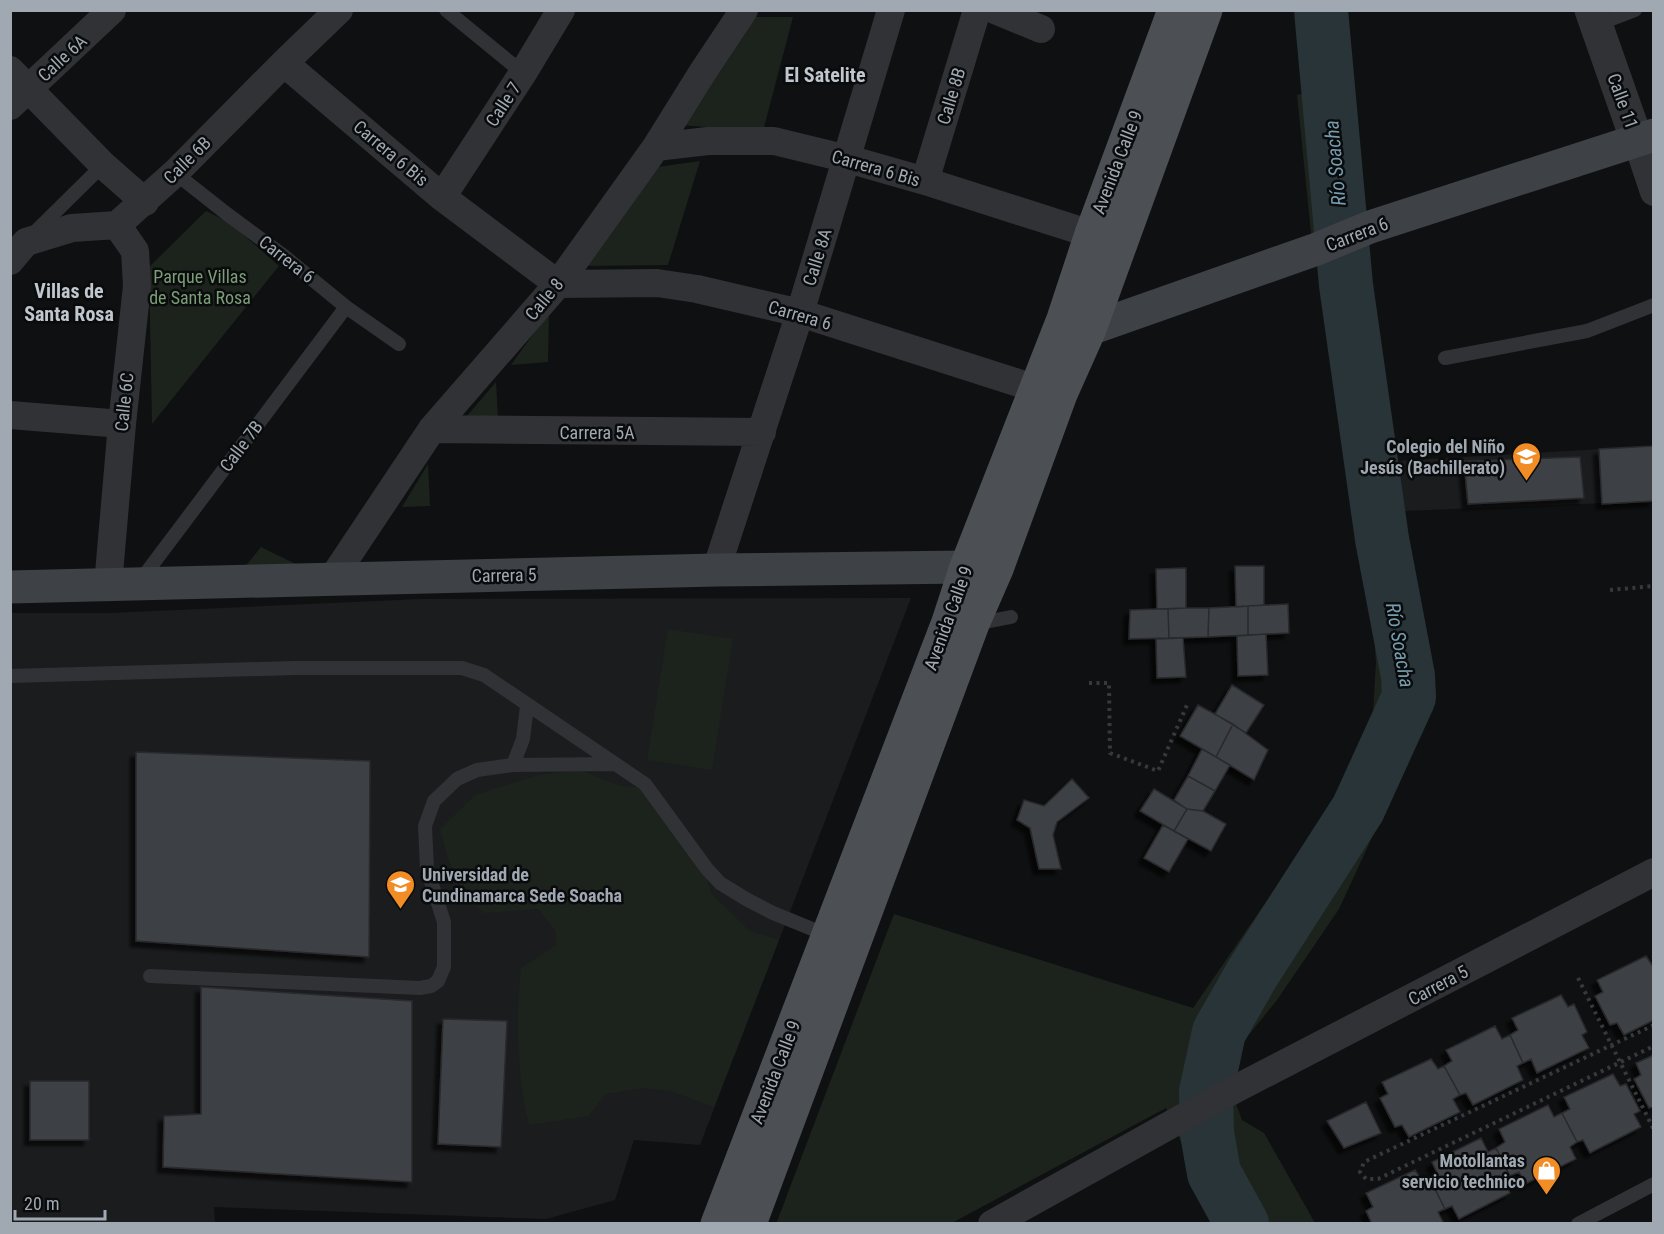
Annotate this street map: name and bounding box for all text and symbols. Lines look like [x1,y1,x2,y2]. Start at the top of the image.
street label: Calle 6A [33,30,91,86]
district label: El Satelite [784,63,866,87]
street label: Calle 8B [932,65,970,127]
street label: Calle 11 [1603,70,1643,132]
street label: Calle 7 [481,78,525,130]
street label: Avenida Calle 9 [1088,107,1146,217]
street label: Carrera 6 Bis [349,116,433,190]
water label: Río Soacha [1319,119,1351,207]
street label: Calle 6B [159,132,215,188]
street label: Carrera 6 Bis [829,145,923,191]
street label: Carrera 6 [1323,213,1391,255]
street label: Calle 8A [798,225,836,288]
street label: Carrera 6 [255,231,319,287]
park label: Parque Villas de Santa Rosa [149,266,251,308]
street label: Calle 8 [520,274,568,324]
district label: Villas de Santa Rosa [24,279,114,326]
street label: Carrera 6 [766,296,834,334]
street label: Calle 6C [110,372,138,432]
street label: Calle 7B [215,416,267,476]
street label: Carrera 5A [559,422,635,443]
place label: Colegio del Niño Jesús (Bachillerato) [1360,436,1505,479]
school or university icon: Colegio del Niño Jesús (Bachillerato) [1510,440,1542,482]
street label: Avenida Calle 9 [919,563,977,673]
street label: Carrera 5 [471,564,537,586]
water label: Río Soacha [1381,601,1419,689]
place label: Universidad de Cundinamarca Sede Soacha [422,864,622,906]
school or university icon: Universidad de Cundinamarca Sede Soacha [385,868,417,910]
street label: Carrera 5 [1404,960,1472,1009]
street label: Avenida Calle 9 [746,1017,804,1127]
place label: Motollantas servicio technico [1402,1150,1525,1192]
shop icon: Motollantas servicio technico [1530,1154,1562,1196]
scale bar [15,1183,105,1221]
text: 20 m [24,1193,59,1214]

